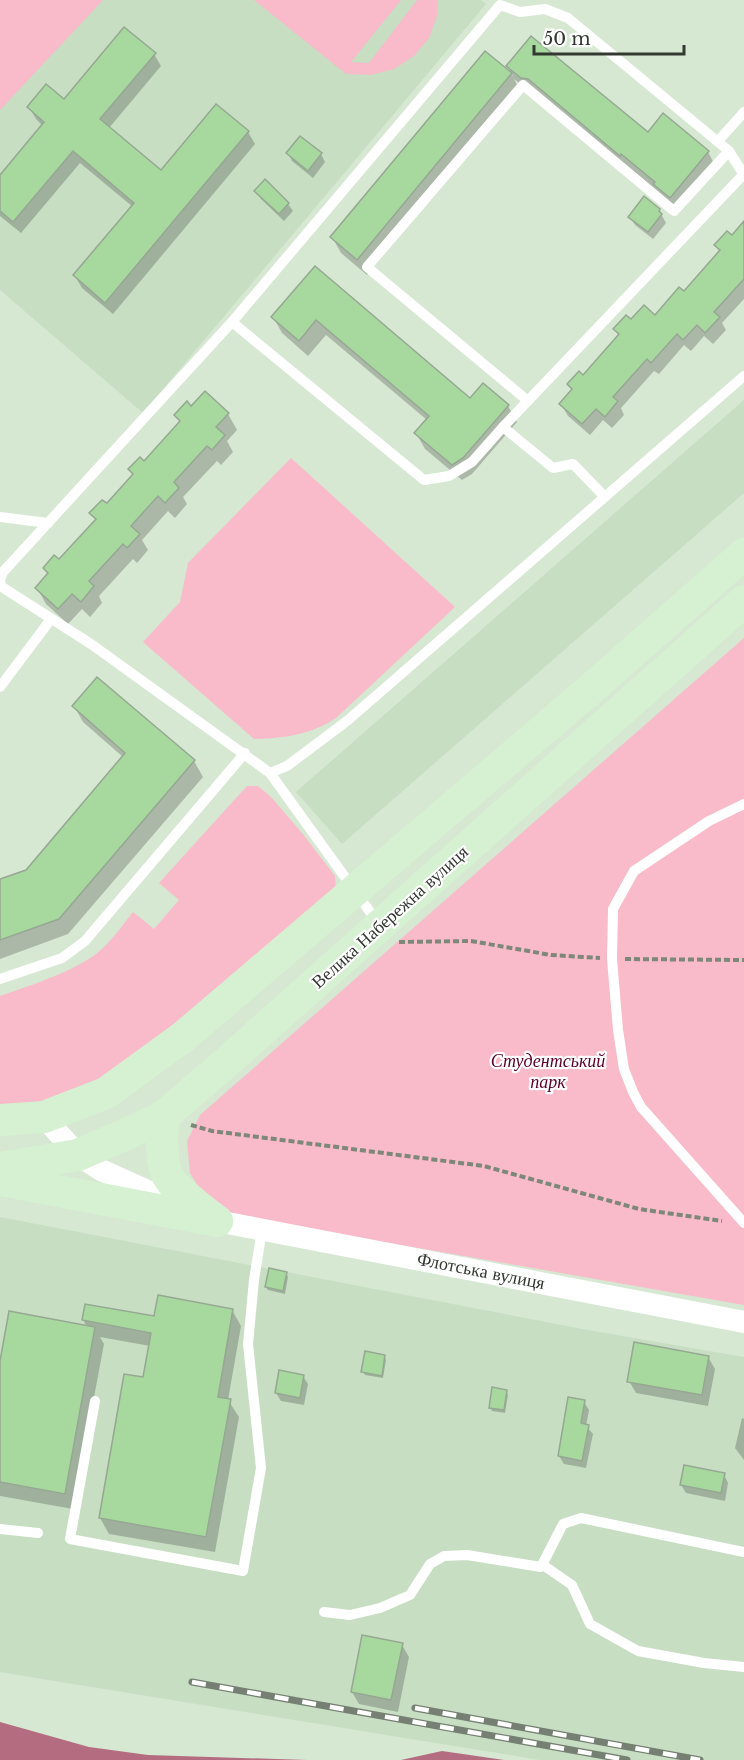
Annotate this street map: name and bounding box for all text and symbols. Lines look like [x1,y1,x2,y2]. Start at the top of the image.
scale bar [534,18,684,56]
text: 50 m [543,28,591,50]
street label: Велика Набережна вулиця [307,841,473,993]
park label: Студентський парк [491,1050,605,1093]
street label: Флотська вулиця [415,1248,547,1294]

